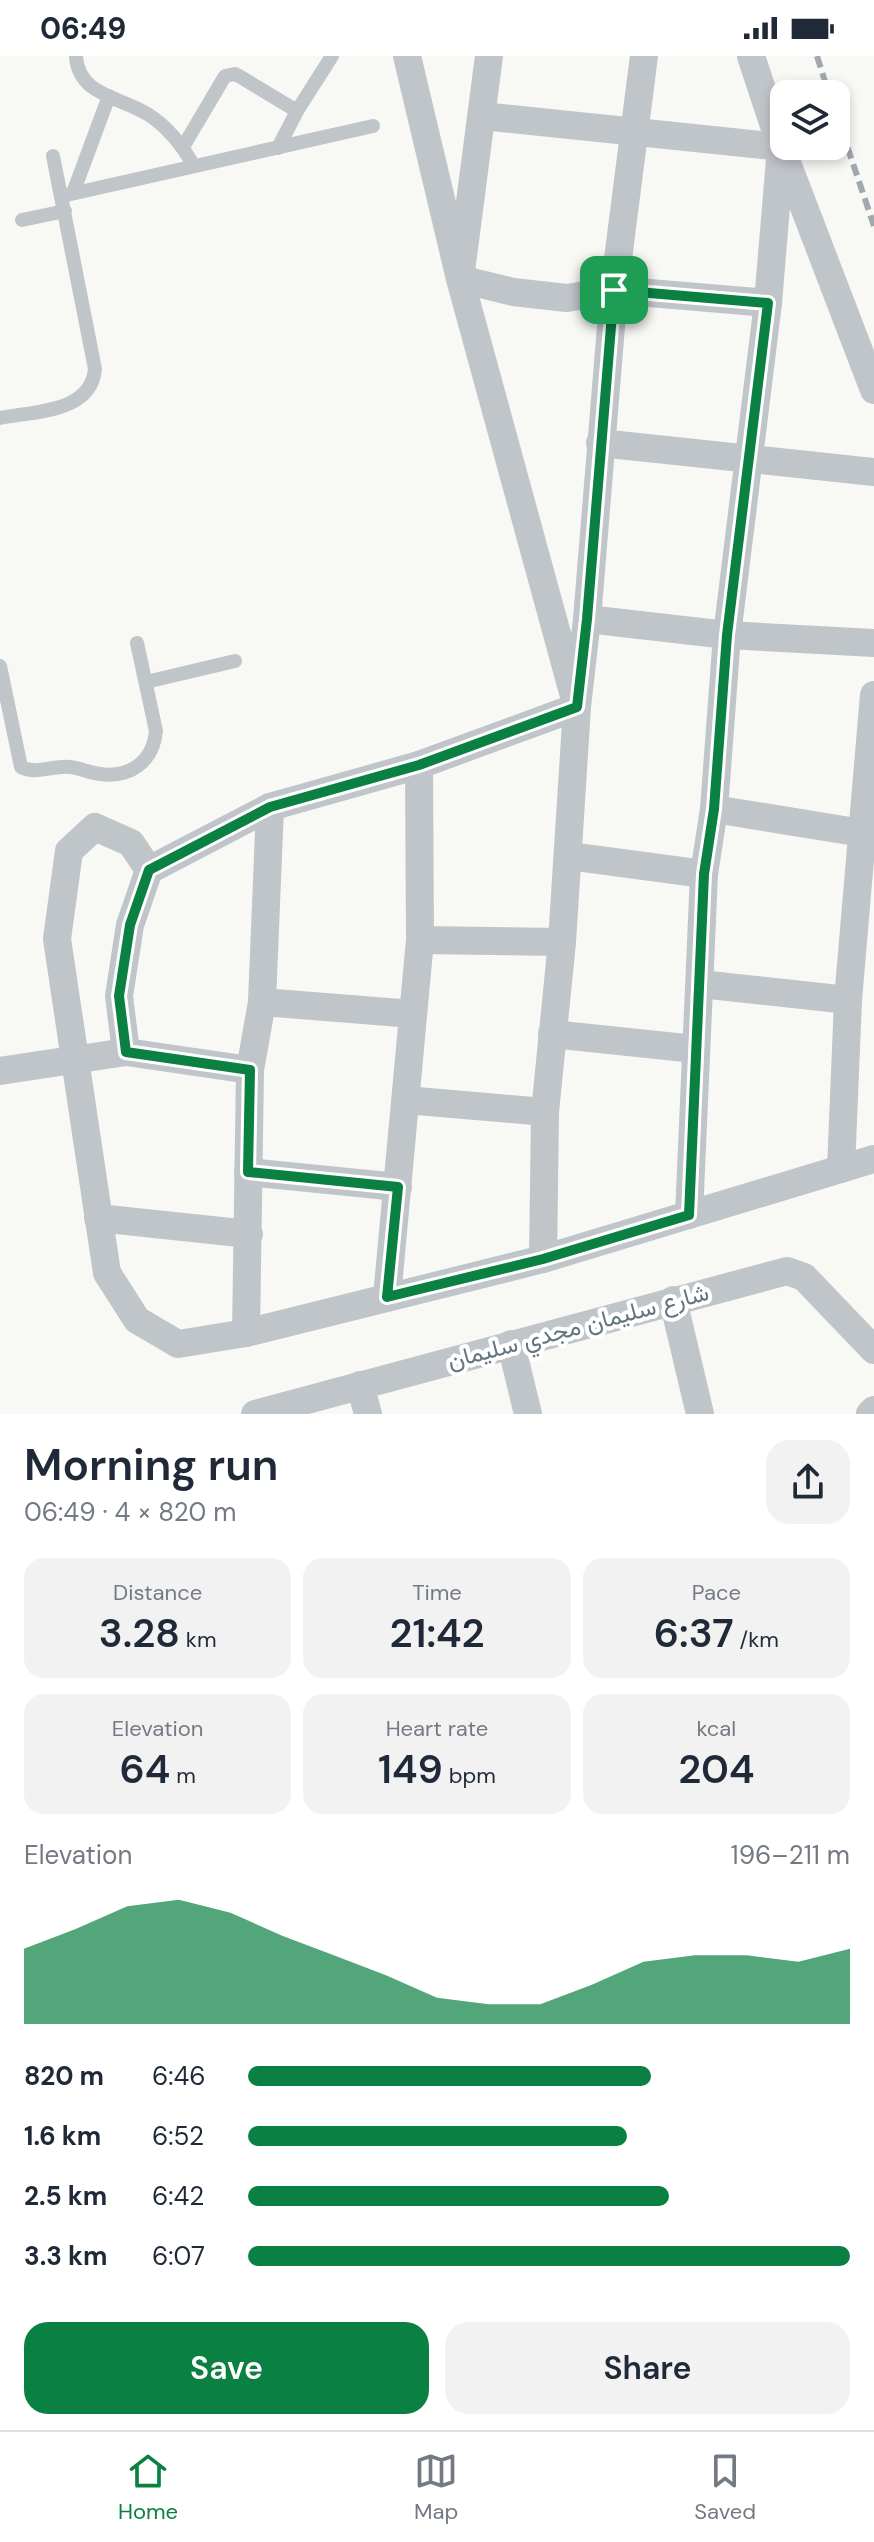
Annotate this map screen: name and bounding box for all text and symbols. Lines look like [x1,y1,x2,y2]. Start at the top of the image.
text: 06:49 [40,9,126,48]
map controls [770,80,850,160]
button: layers [770,80,850,160]
pin [580,256,648,324]
icon: arrive [592,268,636,312]
street label: شارع سليمان مجدي سليمان [444,1276,713,1380]
text: Morning run [24,1436,278,1494]
button: share [766,1440,850,1524]
text: 06:49 · 4 × 820 m [24,1495,236,1529]
text: Distance [113,1578,202,1607]
text: Time [412,1578,462,1607]
text: Pace [692,1578,741,1607]
text: 3.28 [99,1607,180,1659]
text: 21:42 [389,1607,485,1659]
text: 6:37 [654,1607,734,1659]
text: km [180,1625,216,1654]
text: /km [734,1625,779,1654]
text: Elevation [112,1714,204,1743]
text: Heart rate [386,1714,488,1743]
text: kcal [696,1714,736,1743]
text: 64 [120,1743,170,1795]
text: 149 [378,1743,443,1795]
text: 204 [678,1743,754,1795]
text: m [170,1761,196,1790]
text: bpm [443,1761,496,1790]
text: Elevation [24,1838,132,1872]
text: 196–211 m [731,1838,850,1872]
text: 820 m [24,2059,104,2093]
text: 6:46 [152,2059,206,2093]
text: 1.6 km [24,2119,101,2153]
text: 6:52 [152,2119,204,2153]
text: 2.5 km [24,2179,107,2213]
text: 6:42 [152,2179,204,2213]
text: 3.3 km [24,2239,108,2273]
text: 6:07 [152,2239,205,2273]
button: Save [24,2322,429,2414]
button: Share [445,2322,850,2414]
tab: Home [118,2449,178,2526]
tab: Map [414,2449,458,2526]
tab: Saved [694,2449,756,2526]

